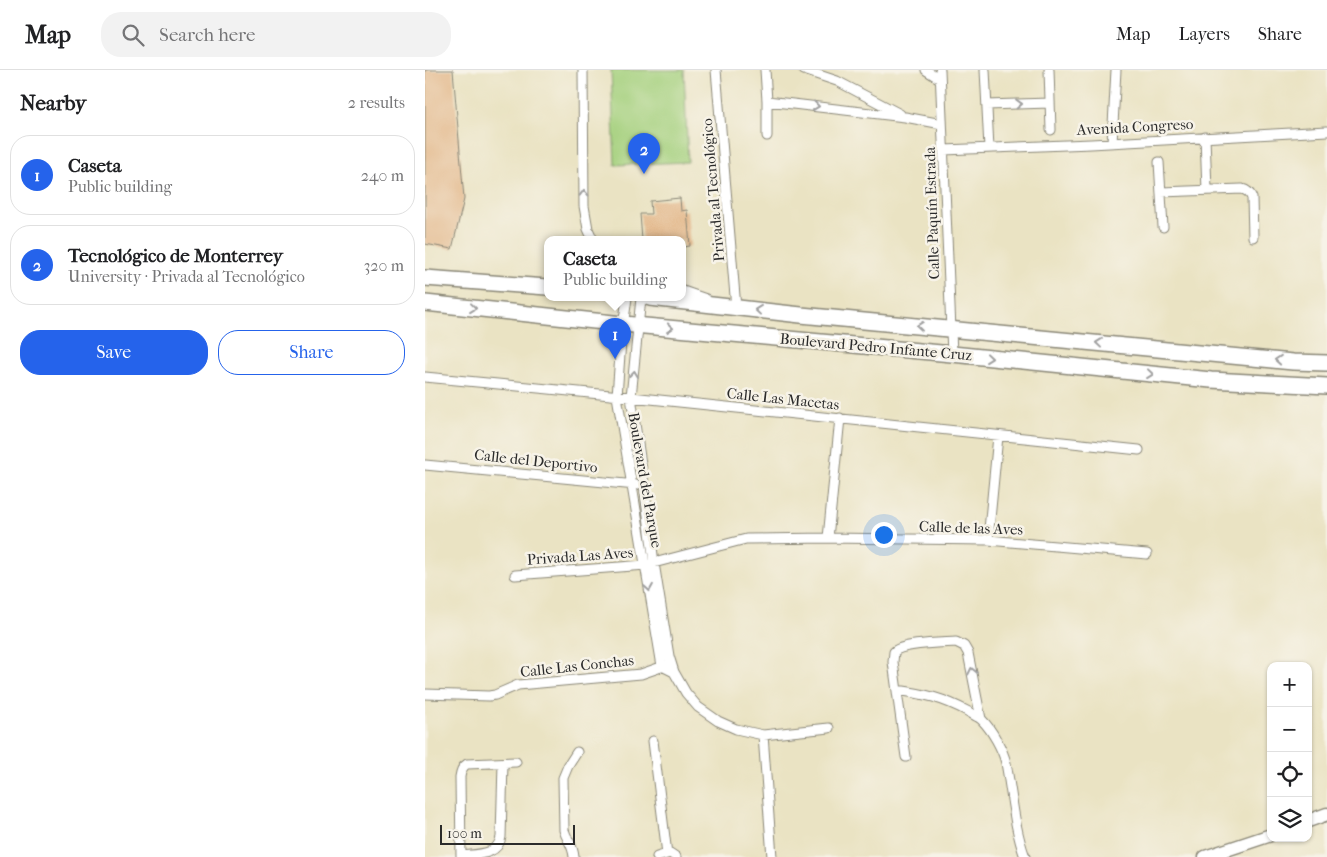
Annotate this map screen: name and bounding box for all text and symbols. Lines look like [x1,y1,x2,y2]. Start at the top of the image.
search box [101,12,451,57]
text: Map [25,21,71,49]
icon: search [119,21,147,49]
text: Search here [159,24,255,46]
text: Map [1116,24,1150,45]
text: Layers [1178,24,1230,45]
text: Share [1258,24,1302,45]
text: Nearby [20,91,86,115]
text: 2 results [348,93,405,112]
one-way arrow [1015,99,1023,109]
one-way arrow [812,100,820,111]
street label: Avenida Congreso [1075,115,1194,139]
street label: Privada al Tecnológico [698,117,728,262]
pin: 2 [628,133,660,174]
street label: Calle Paquín Estrada [921,145,943,280]
text: Caseta [68,155,122,177]
text: 1 [34,166,40,185]
text: 240 m [361,166,404,185]
text: Public building [68,177,172,196]
one-way arrow [579,189,589,196]
popup [544,236,686,301]
text: Tecnológico de Monterrey [68,245,283,267]
text: Caseta [563,248,617,270]
text: 2 [33,256,41,275]
text: 320 m [364,256,404,275]
text: University · Privada al Tecnológico [68,267,305,286]
text: Public building [563,270,667,289]
one-way arrow [470,302,478,313]
one-way arrow [754,305,762,316]
pin: 1 [599,318,631,359]
one-way arrow [916,321,924,332]
one-way arrow [666,323,674,334]
button: Save [20,330,208,375]
button: Share [218,330,405,375]
street label: Boulevard Pedro Infante Cruz [779,330,973,364]
one-way arrow [1095,337,1103,348]
one-way arrow [985,352,993,363]
one-way arrow [1274,355,1282,366]
one-way arrow [1147,368,1155,379]
one-way arrow [628,370,638,379]
street label: Calle Las Macetas [726,384,841,414]
street label: Boulevard del Parque [624,411,666,550]
street label: Calle del Deportivo [473,446,599,476]
street label: Calle de las Aves [919,517,1024,539]
your location [871,522,897,548]
street label: Privada Las Aves [526,543,634,569]
one-way arrow [644,584,654,593]
street label: Calle Las Conchas [519,651,635,681]
map controls [1267,662,1312,842]
button: + [1267,662,1312,707]
one-way arrow [967,667,977,676]
button: − [1267,707,1312,752]
button: locate [1267,752,1312,797]
button: layers [1267,797,1312,842]
scale bar [440,822,575,845]
text: 100 m [447,825,482,842]

